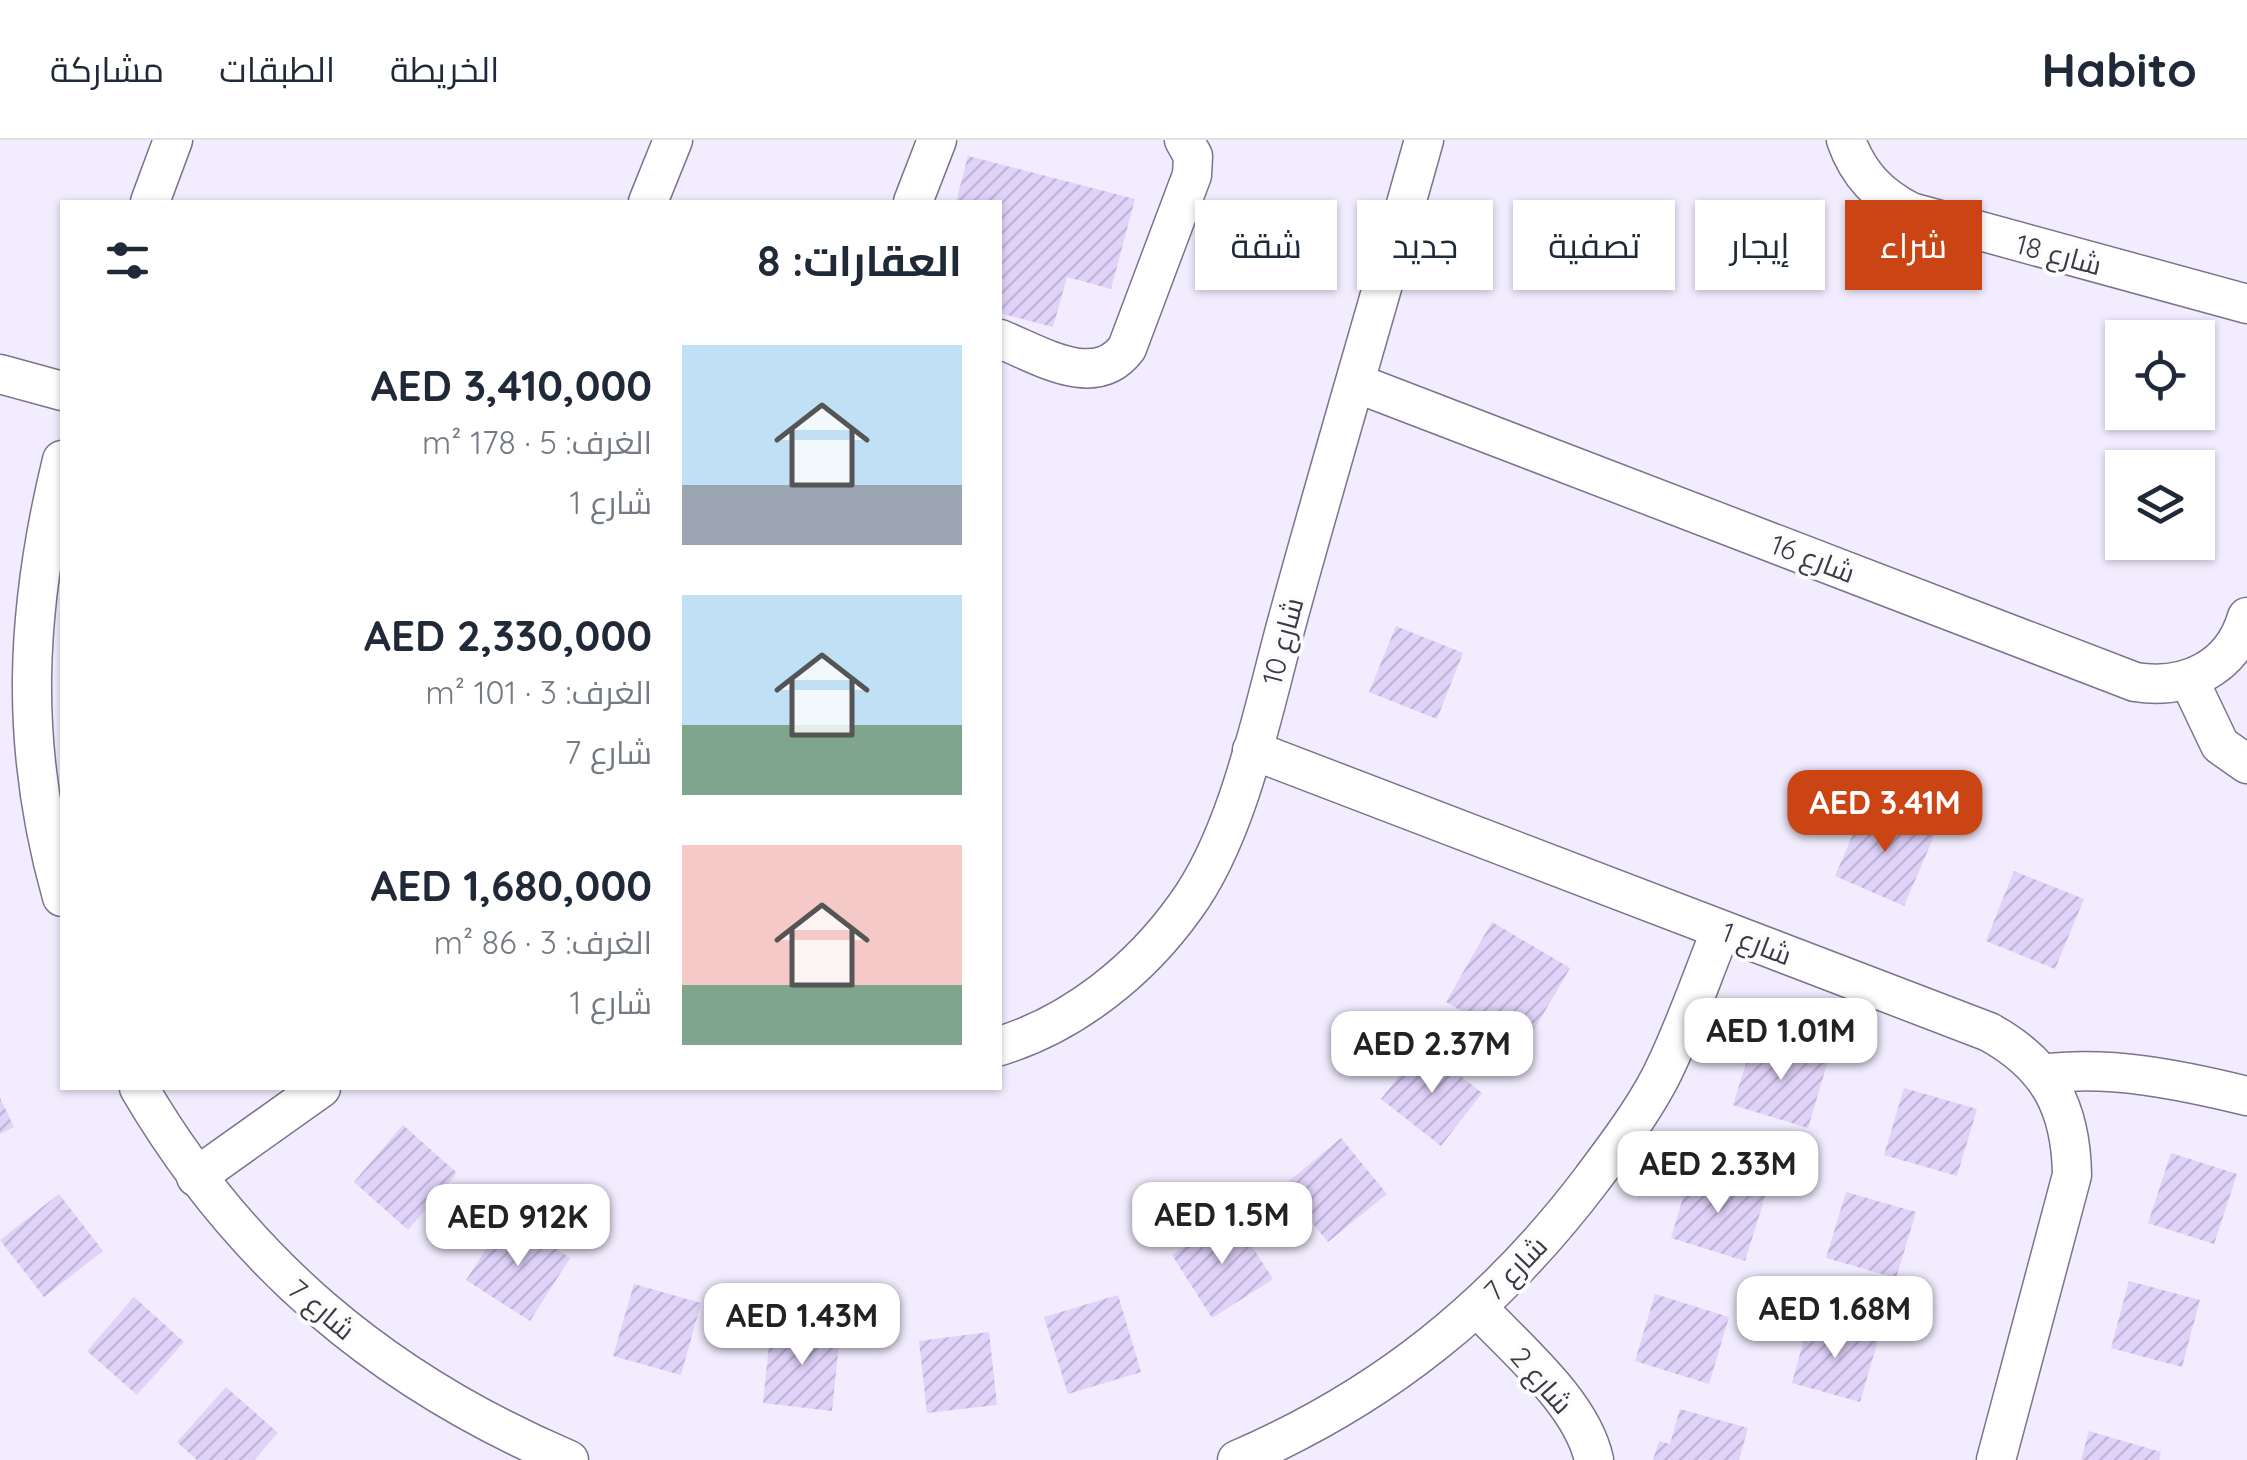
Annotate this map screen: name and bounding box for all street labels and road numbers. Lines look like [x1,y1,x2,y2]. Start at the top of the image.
street label: شارع 18 [2012,226,2106,284]
street label: شارع 16 [1765,526,1860,592]
street label: شارع 10 [1254,594,1312,689]
street label: شارع 1 [1716,914,1797,974]
street label: شارع 7 [1476,1228,1556,1309]
street label: شارع 7 [280,1271,362,1348]
street label: شارع 2 [1502,1339,1581,1422]

